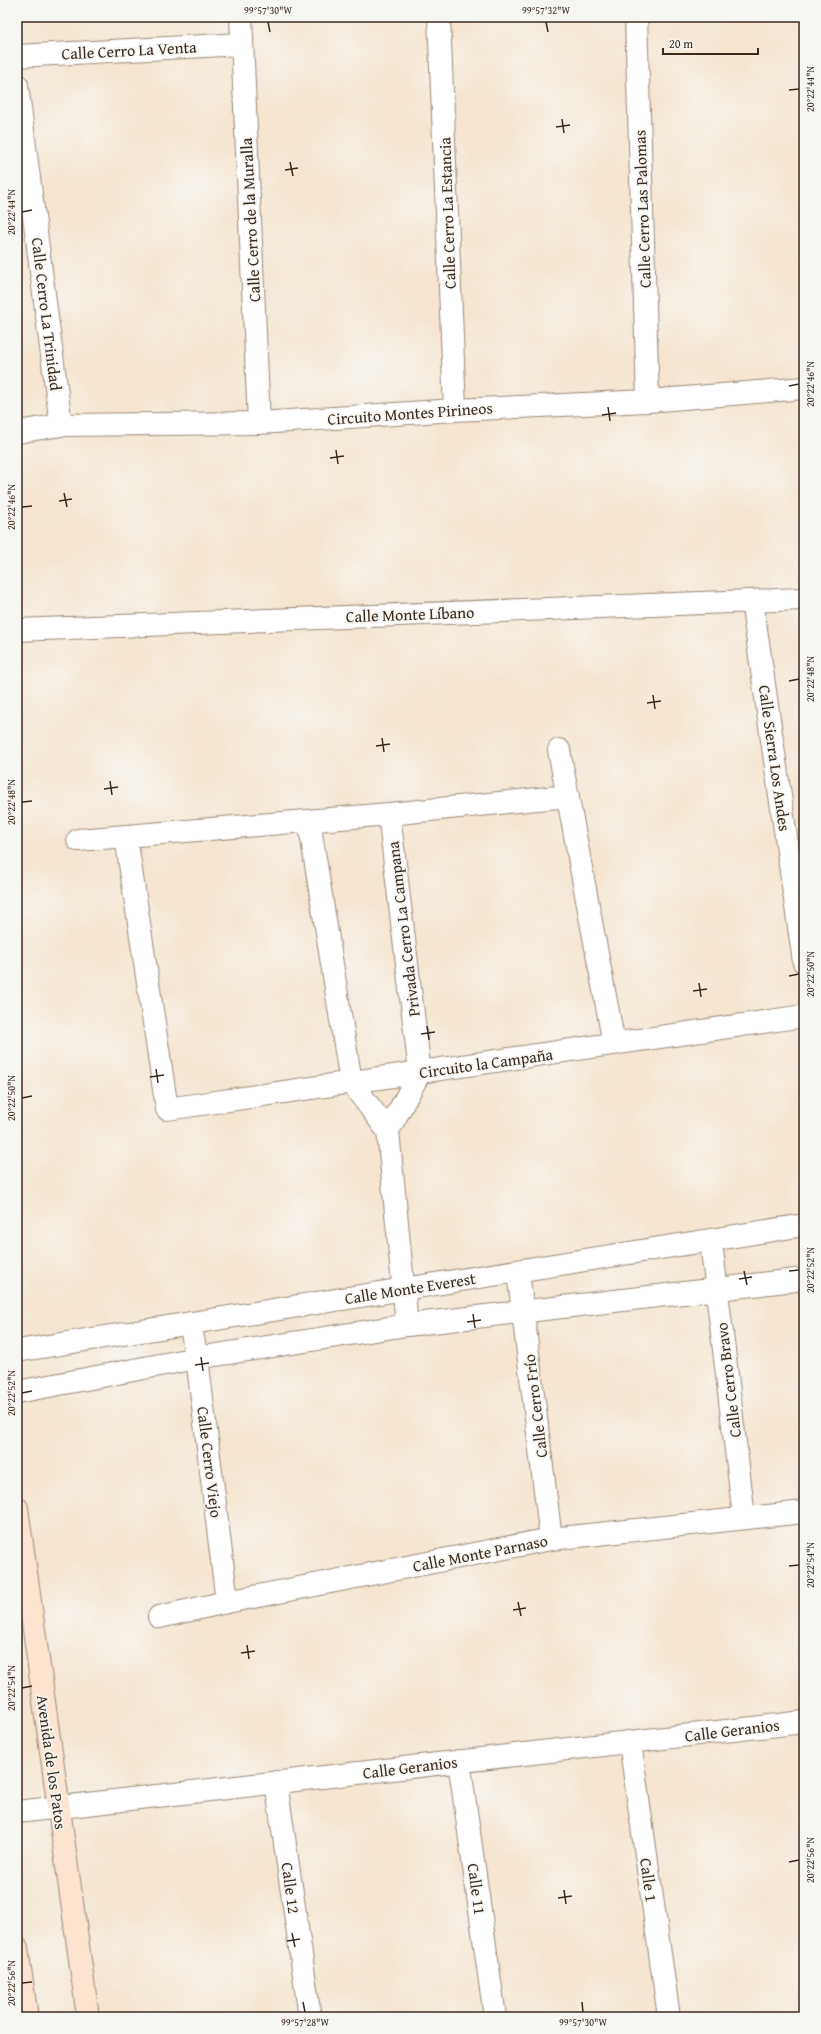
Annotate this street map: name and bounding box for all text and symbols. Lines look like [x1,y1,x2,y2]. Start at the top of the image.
text: 99°57'30"W [244,3,292,18]
text: 99°57'32"W [522,3,570,18]
scale bar [663,30,758,56]
street label: Calle Cerro La Venta [61,34,198,66]
text: 20 m [669,35,693,52]
text: 20°22'44"N [803,66,818,112]
street label: Calle Cerro Las Palomas [627,130,657,288]
street label: Calle Cerro La Estancia [432,136,462,289]
street label: Calle Cerro de la Muralla [234,137,266,303]
text: 20°22'44"N [4,189,19,235]
street label: Calle Cerro La Trinidad [26,236,68,392]
text: 20°22'46"N [803,361,818,407]
street label: Circuito Montes Pirineos [327,395,493,431]
text: 20°22'46"N [4,484,19,530]
street label: Calle Monte Líbano [345,600,475,628]
text: 20°22'48"N [803,656,818,702]
street label: Calle Sierra Los Andes [753,683,797,833]
text: 20°22'48"N [4,779,19,825]
street label: Privada Cerro La Campana [380,840,426,1018]
text: 20°22'50"N [803,951,818,997]
street label: Circuito la Campaña [418,1042,555,1084]
text: 20°22'50"N [4,1075,19,1121]
text: 20°22'52"N [803,1247,818,1293]
street label: Calle Monte Everest [343,1266,478,1310]
street label: Calle Cerro Bravo [709,1321,747,1439]
street label: Calle Cerro Frío [517,1353,553,1459]
text: 20°22'52"N [4,1370,19,1416]
street label: Calle Cerro Viejo [191,1405,229,1519]
street label: Calle Monte Parnaso [410,1528,550,1578]
text: 20°22'54"N [803,1542,818,1588]
text: 20°22'54"N [4,1665,19,1711]
street label: Avenida de los Patos [31,1693,73,1831]
street label: Calle Geranios [683,1712,781,1748]
street label: Calle Geranios [361,1749,459,1785]
text: 20°22'56"N [803,1837,818,1883]
street label: Calle 1 [634,1857,664,1903]
street label: Calle 12 [276,1861,306,1915]
street label: Calle 11 [462,1862,492,1916]
text: 20°22'56"N [4,1960,19,2006]
text: 99°57'28"W [281,2015,329,2030]
text: 99°57'30"W [559,2015,607,2030]

